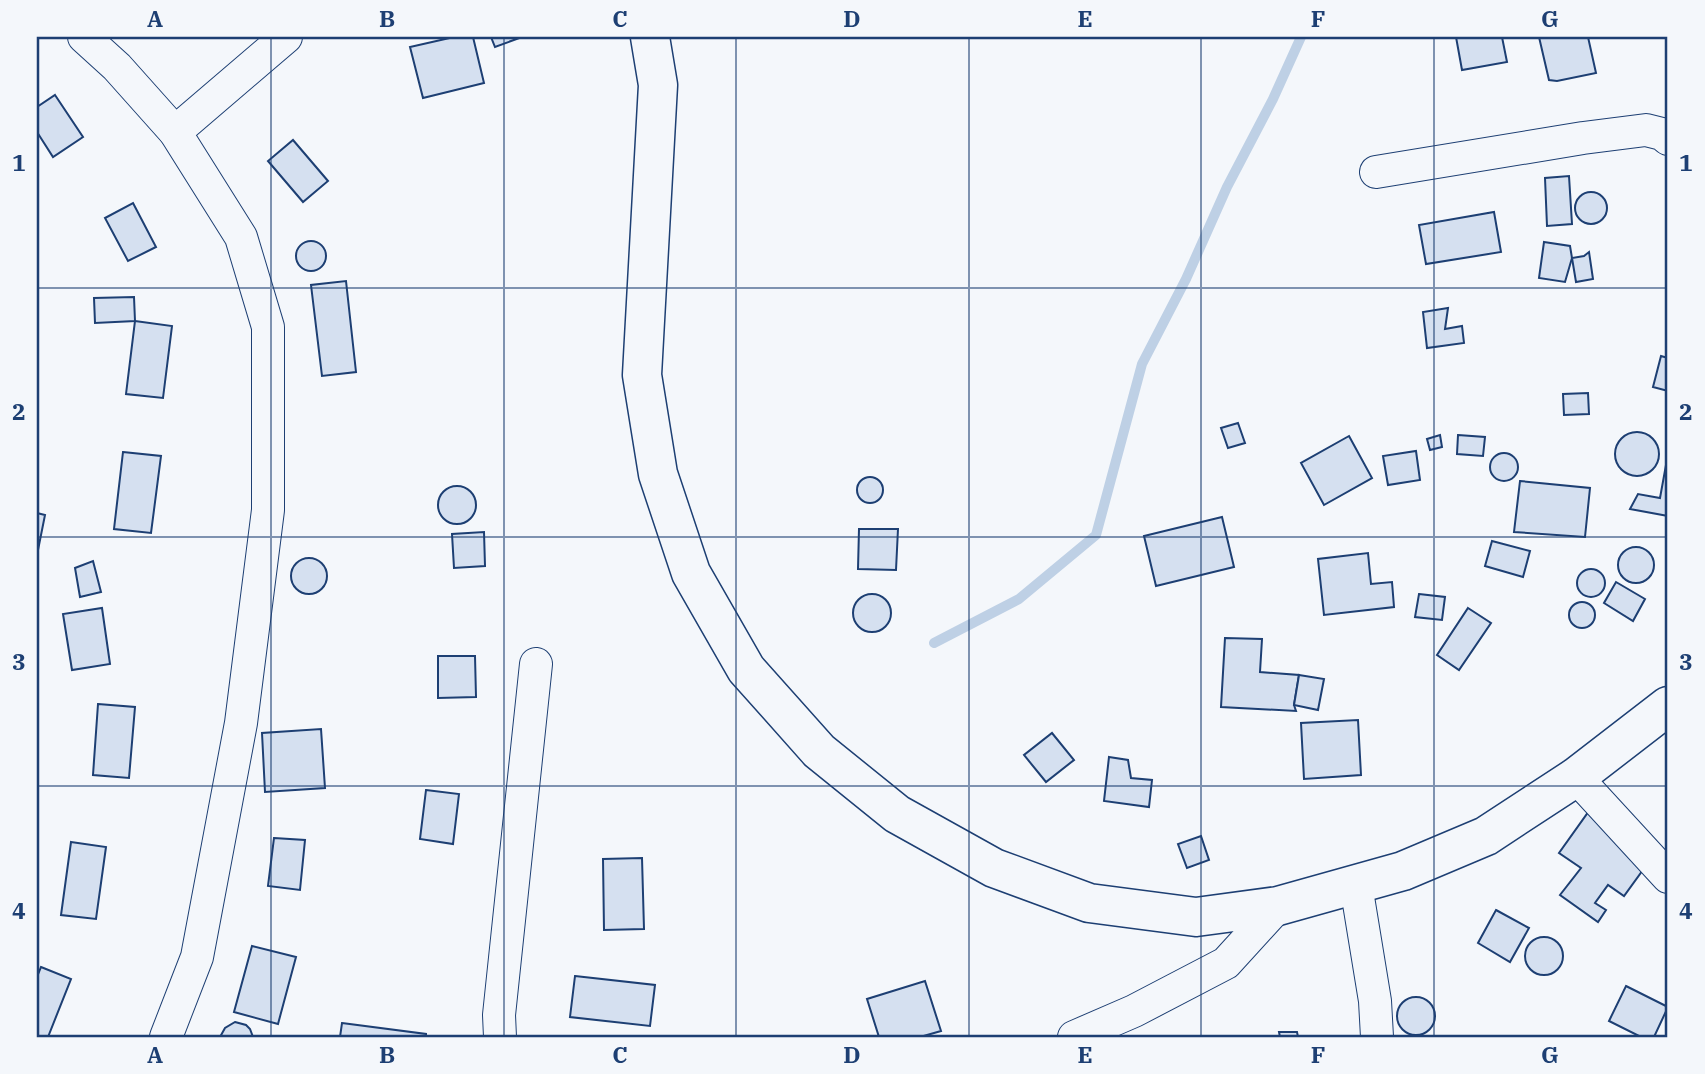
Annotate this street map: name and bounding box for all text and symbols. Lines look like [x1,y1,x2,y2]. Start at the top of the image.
text: A [147,3,163,33]
text: B [379,3,395,33]
text: C [612,3,628,33]
text: D [843,3,861,33]
text: E [1077,3,1093,33]
text: F [1311,3,1325,33]
text: G [1541,3,1559,33]
text: 1 [12,147,26,177]
text: 1 [1679,147,1693,177]
text: 2 [12,396,26,426]
text: 2 [1679,396,1693,426]
text: 3 [12,646,26,676]
text: 3 [1679,646,1693,676]
text: 4 [12,895,26,925]
text: 4 [1679,895,1693,925]
text: A [147,1039,163,1069]
text: B [379,1039,395,1069]
text: C [612,1039,628,1069]
text: D [843,1039,861,1069]
text: E [1077,1039,1093,1069]
text: F [1311,1039,1325,1069]
text: G [1541,1039,1559,1069]

